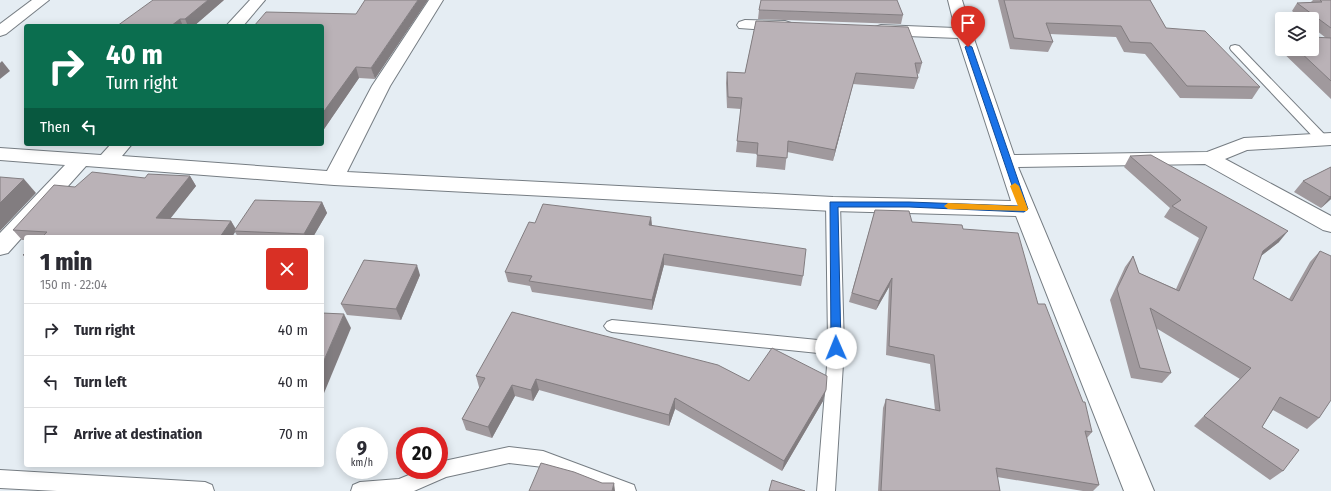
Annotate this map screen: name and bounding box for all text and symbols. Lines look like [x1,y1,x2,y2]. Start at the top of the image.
pin [951,6,985,47]
icon: arrive [957,12,979,34]
map controls [1275,12,1319,56]
button: layers [1275,12,1319,56]
text: 40 m [106,38,163,71]
icon: right [40,40,92,92]
text: Turn right [106,72,178,94]
icon: left [78,116,100,138]
text: Then [40,118,70,136]
text: 1 min [40,248,92,276]
button: close [266,248,308,290]
text: 150 m · 22:04 [40,277,107,292]
icon: right [40,319,62,341]
text: Turn right [74,321,135,339]
text: 40 m [278,321,308,339]
position arrow [815,327,857,369]
icon: left [40,371,62,393]
text: Turn left [74,373,127,391]
text: 40 m [278,373,308,391]
icon: arrive [40,423,62,445]
text: Arrive at destination [74,425,202,443]
text: 70 m [279,425,308,443]
speed limit sign: 20 [396,427,448,479]
text: 9 [357,436,367,460]
text: km/h [351,457,373,469]

